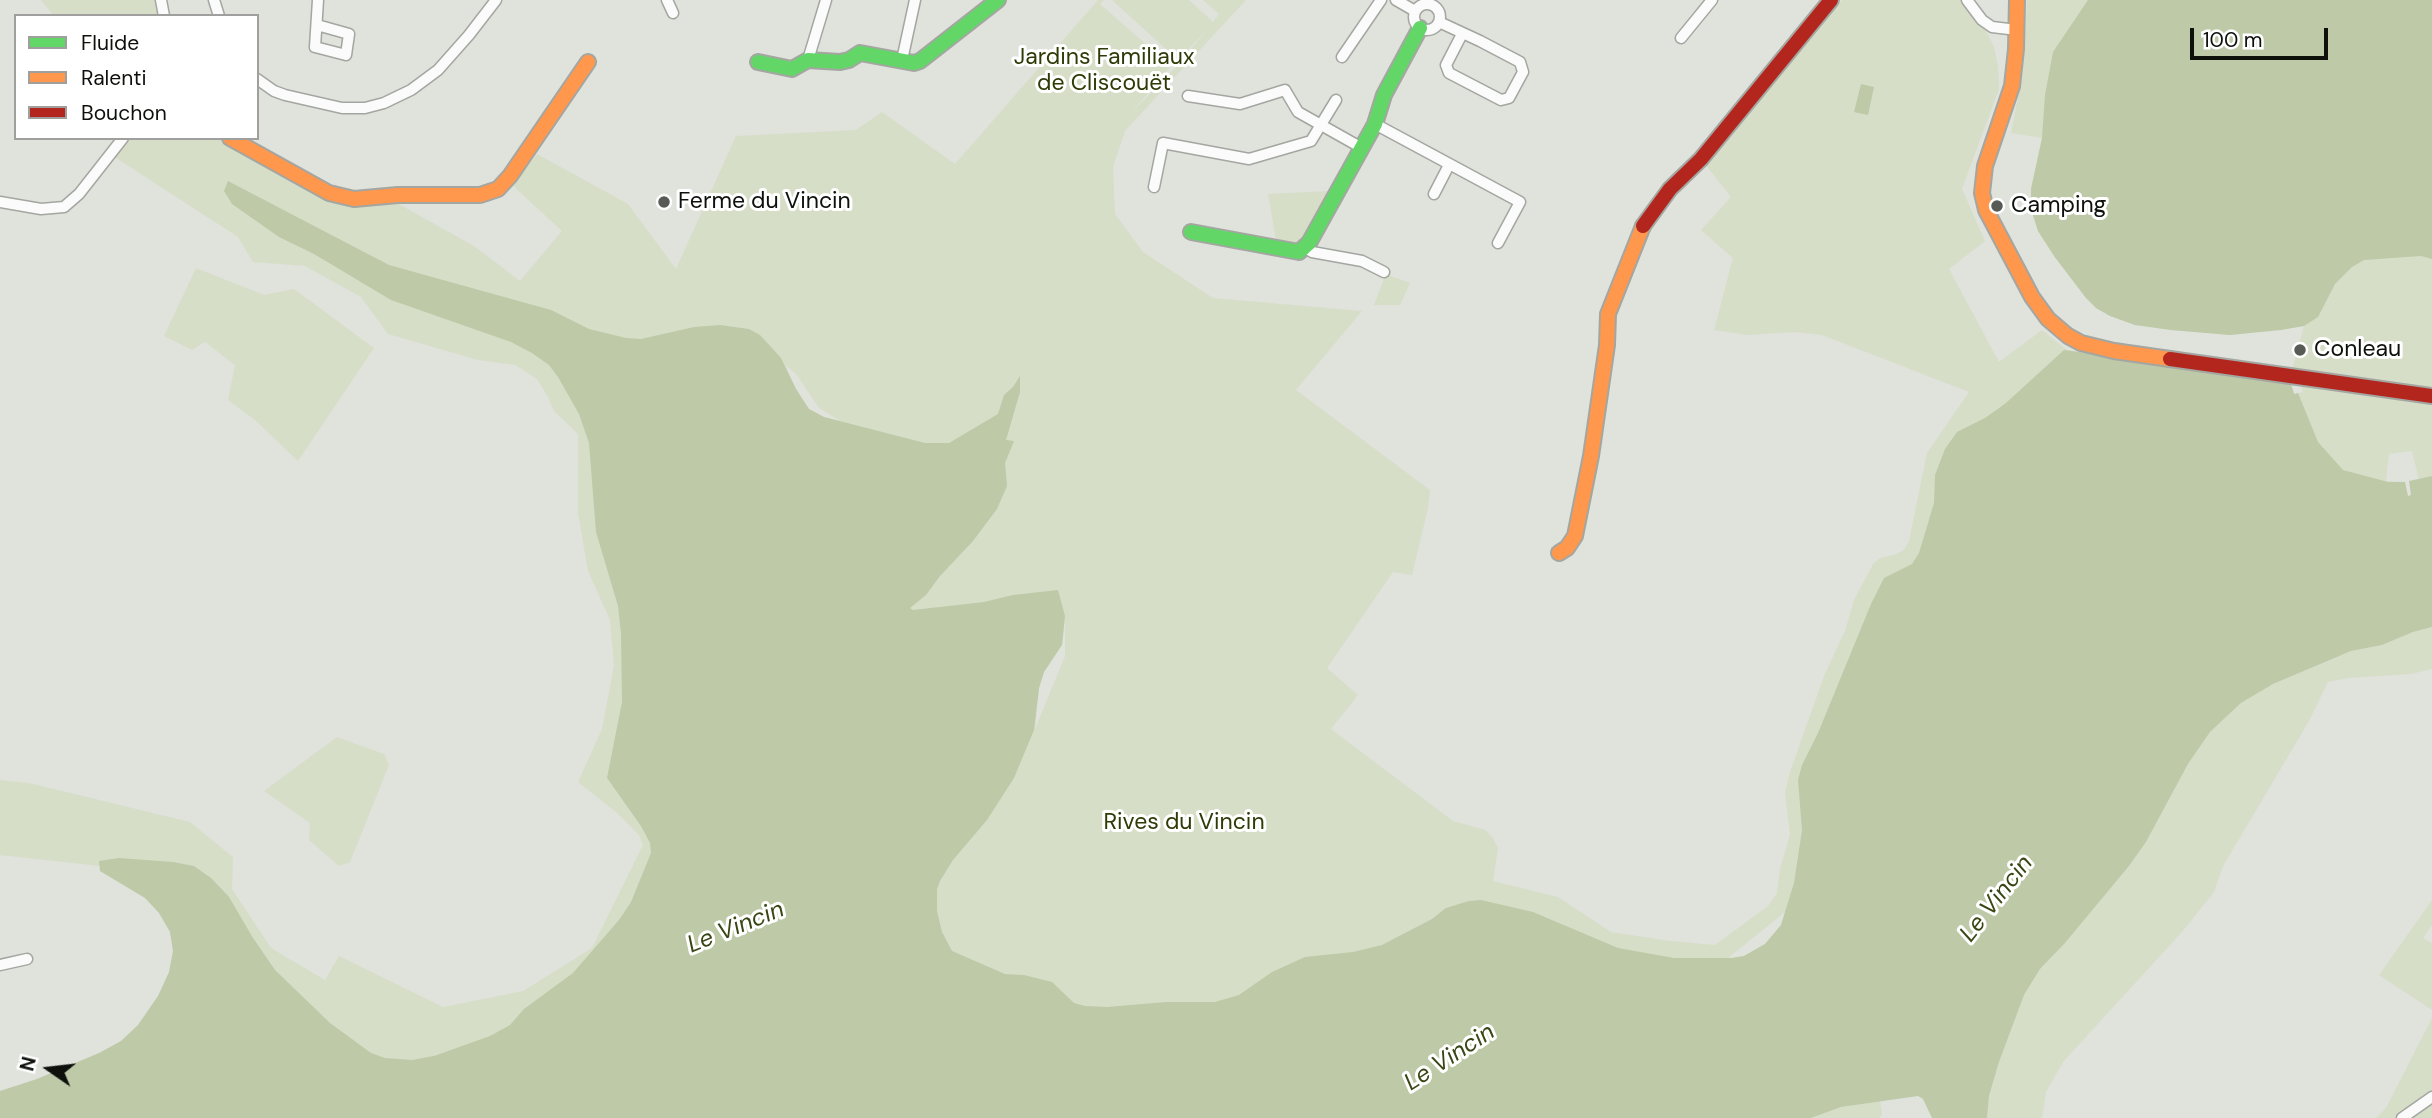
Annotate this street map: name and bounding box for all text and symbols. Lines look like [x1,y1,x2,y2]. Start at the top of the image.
legend [14,14,259,140]
scale bar [2194,14,2332,58]
text: 100 m [2203,26,2263,54]
text: Fluide [81,29,139,57]
park label: Jardins Familiaux de Cliscouët [1014,44,1194,98]
text: Ralenti [81,64,147,92]
text: Bouchon [81,99,167,127]
place label: Ferme du Vincin [678,188,851,216]
place label: Camping [2011,192,2106,220]
marker: Ferme du Vincin [656,194,672,210]
marker: Camping [1989,198,2005,214]
place label: Conleau [2314,336,2401,364]
marker: Conleau [2292,342,2308,358]
park label: Rives du Vincin [1103,809,1265,837]
water label: Le Vincin [1954,850,2040,948]
water label: Le Vincin [683,896,789,960]
water label: Le Vincin [1400,1018,1500,1098]
north arrow [14,1034,84,1104]
text: N [14,1054,42,1074]

